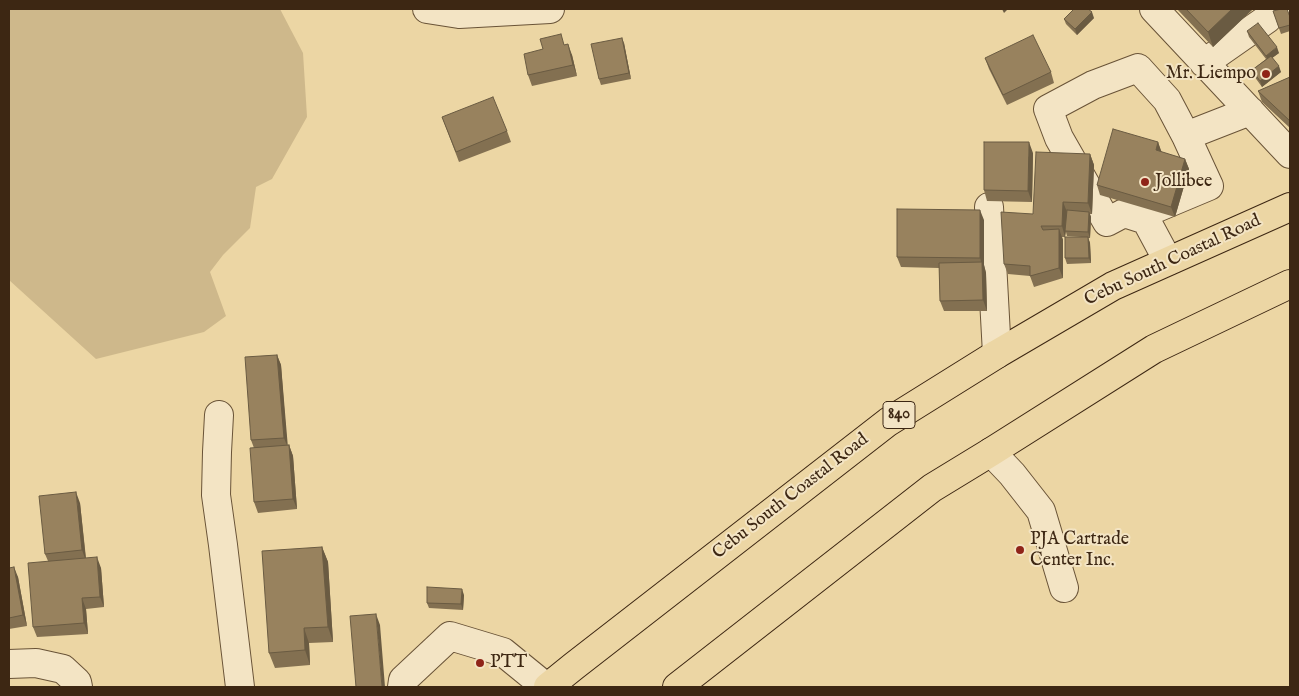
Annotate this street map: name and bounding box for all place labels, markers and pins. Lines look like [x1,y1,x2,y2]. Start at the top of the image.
place label: Mr. Liempo [1166,63,1256,85]
marker: Mr. Liempo [1260,68,1272,80]
place label: Jollibee [1155,171,1212,193]
marker: Jollibee [1139,176,1151,188]
place label: PJA Cartrade Center Inc. [1030,529,1129,572]
marker: PJA Cartrade Center Inc. [1014,544,1026,556]
place label: PTT [490,652,527,674]
marker: PTT [474,657,486,669]

